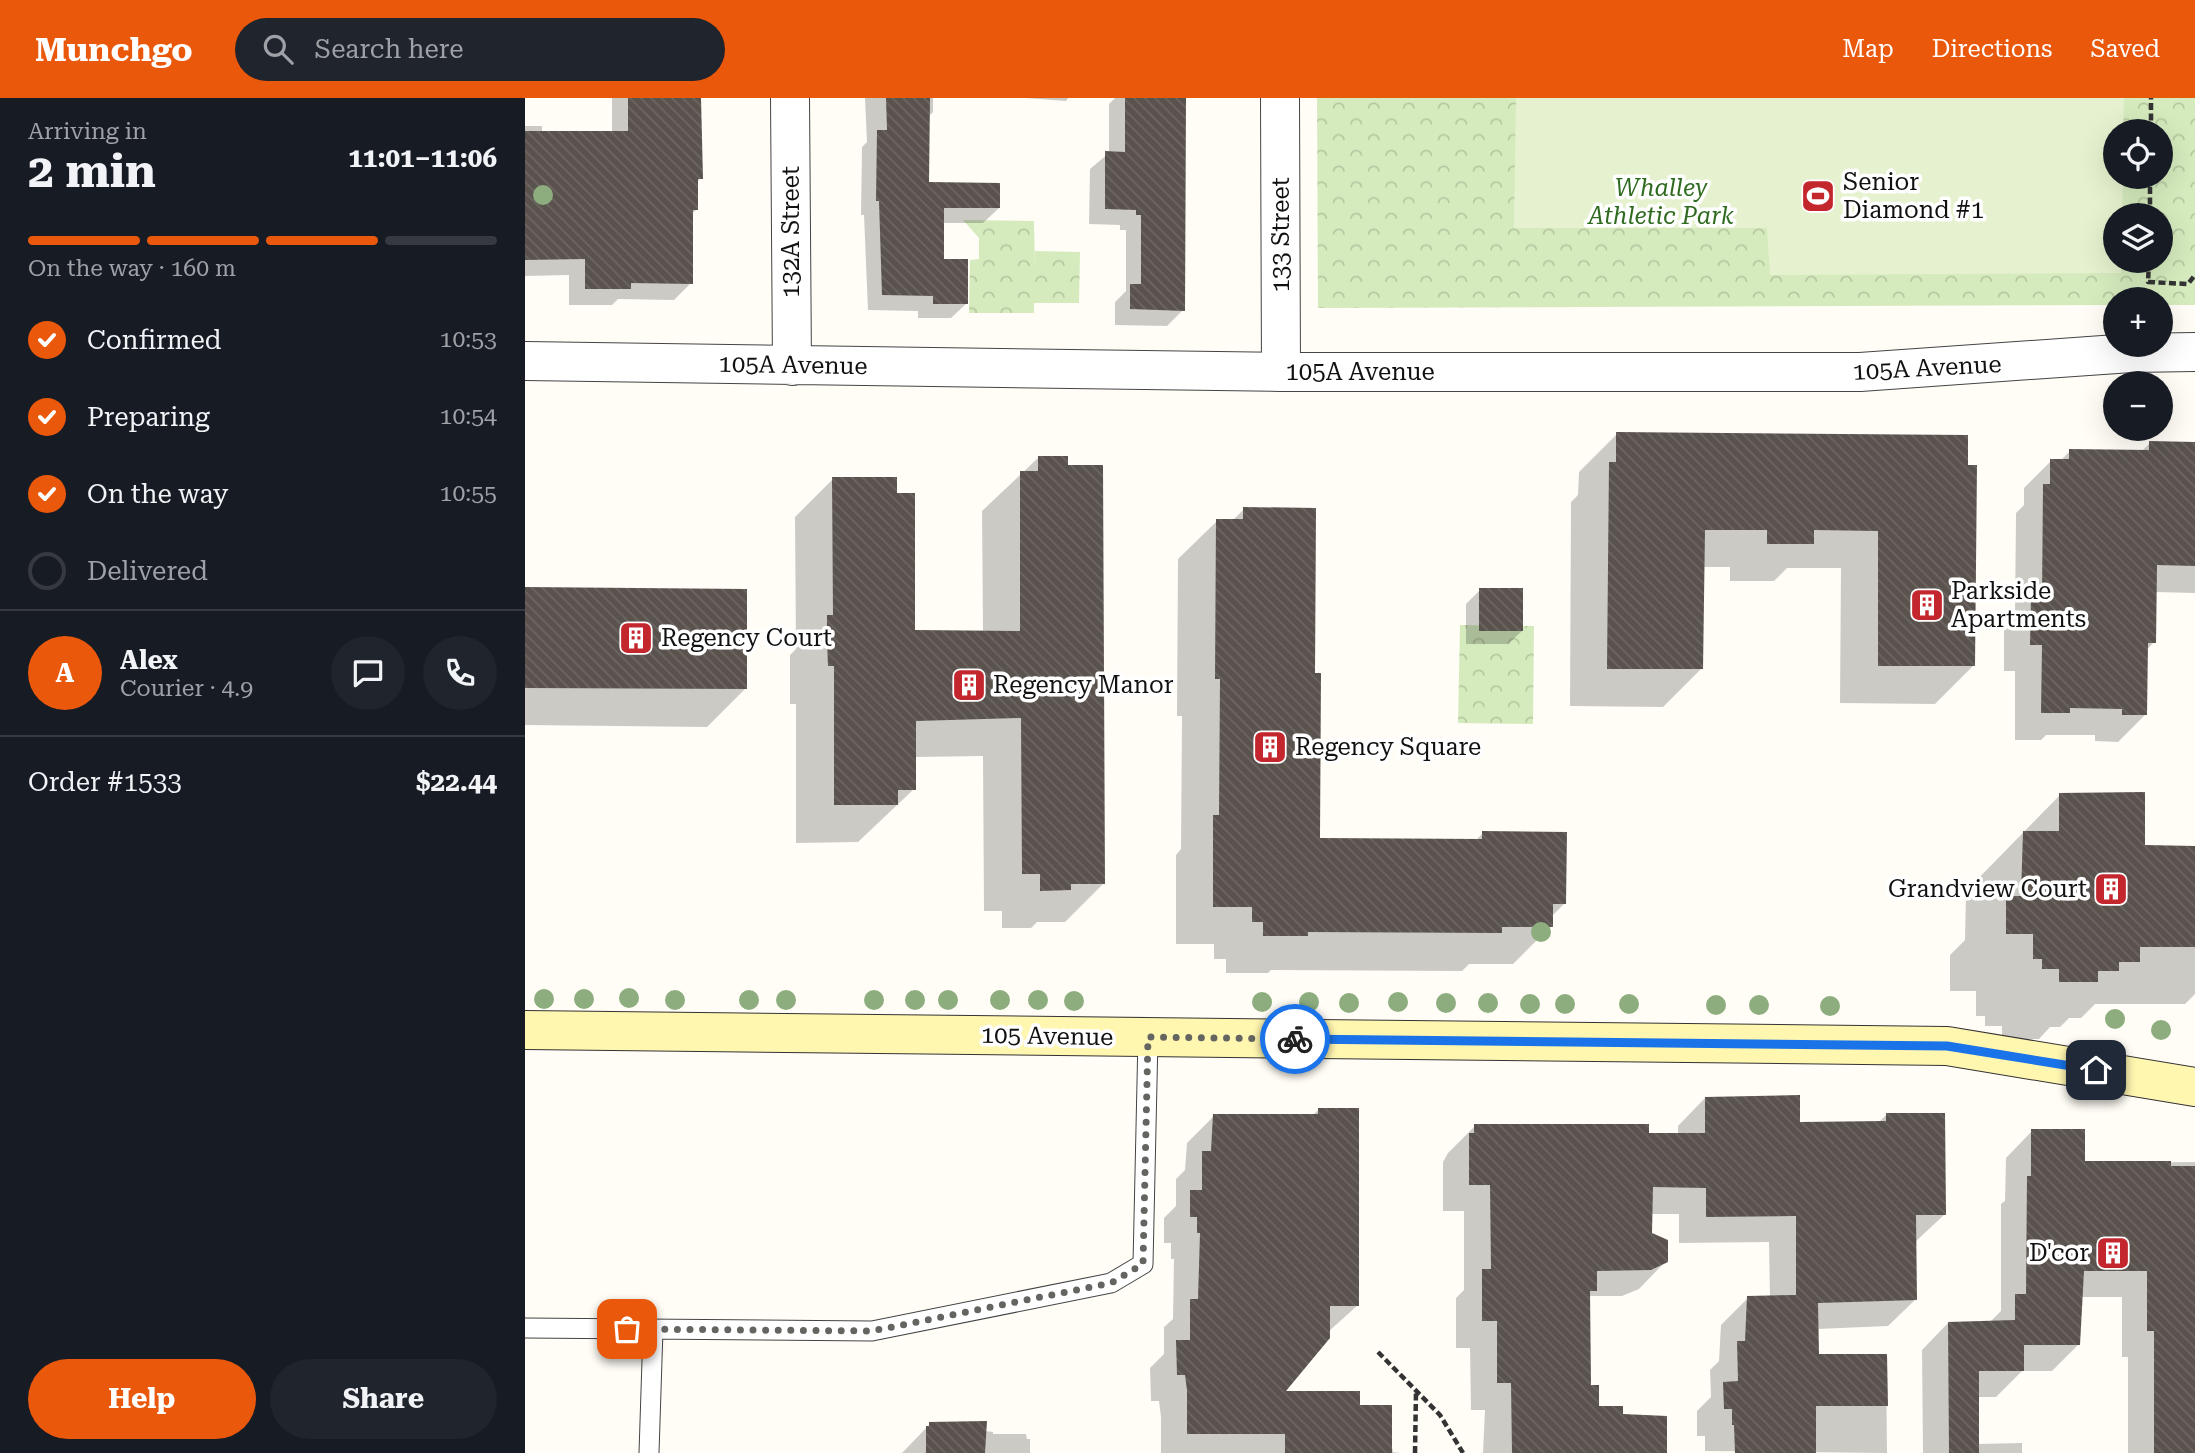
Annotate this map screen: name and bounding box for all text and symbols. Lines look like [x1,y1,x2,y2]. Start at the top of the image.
search box [235,18,725,81]
text: Munchgo [35,30,193,69]
icon: search [259,30,297,68]
text: Search here [315,34,464,64]
text: Map [1842,35,1894,63]
text: Directions [1932,35,2052,63]
text: Saved [2090,35,2160,63]
text: Arriving in [28,118,147,145]
map controls [2103,119,2173,441]
button: locate [2103,119,2173,189]
text: 11:01–11:06 [348,143,497,173]
text: 2 min [28,144,156,198]
street label: 132A Street [777,166,805,298]
place label: Senior Diamond #1 [1843,168,1984,224]
park label: Whalley Athletic Park [1586,174,1734,230]
street label: 133 Street [1267,177,1295,293]
sports icon: Senior Diamond #1 [1799,177,1837,215]
button: layers [2103,203,2173,273]
text: On the way · 160 m [28,255,236,282]
button: + [2103,287,2173,357]
icon: check [28,321,66,359]
text: Confirmed [87,325,222,355]
text: 10:53 [440,326,497,353]
street label: 105A Avenue [718,350,868,380]
street label: 105A Avenue [1852,350,2002,386]
street label: 105A Avenue [1285,358,1435,386]
button: − [2103,371,2173,441]
icon: check [28,398,66,436]
text: Preparing [87,402,210,432]
text: 10:54 [440,403,497,430]
icon: check [28,475,66,513]
text: On the way [87,479,228,509]
text: 10:55 [440,480,497,507]
text: Delivered [87,556,208,586]
place label: Parkside Apartments [1951,577,2086,633]
building icon: Parkside Apartments [1908,586,1946,624]
building icon: Regency Court [617,619,655,657]
place label: Regency Court [661,624,832,652]
button: chat [331,636,405,710]
button: phone [423,636,497,710]
text: Alex [120,645,178,675]
text: A [56,658,74,688]
building icon: Regency Manor [950,666,988,704]
place label: Regency Manor [993,671,1174,699]
text: Courier · 4.9 [120,675,253,702]
building icon: Regency Square [1251,728,1289,766]
place label: Regency Square [1295,733,1481,761]
text: Order #1533 [28,767,182,797]
text: $22.44 [416,767,497,797]
building icon: Grandview Court [2092,870,2130,908]
place label: Grandview Court [1888,875,2087,903]
courier [1260,1004,1330,1074]
icon: bike [1276,1020,1314,1058]
street label: 105 Avenue [981,1021,1113,1051]
pin [2066,1040,2126,1100]
icon: home [2077,1051,2115,1089]
building icon: D'cor [2094,1234,2132,1272]
place label: D'cor [2029,1239,2089,1267]
pin [597,1299,657,1359]
icon: bag [608,1310,646,1348]
button: Help [28,1359,256,1439]
button: Share [270,1359,497,1439]

